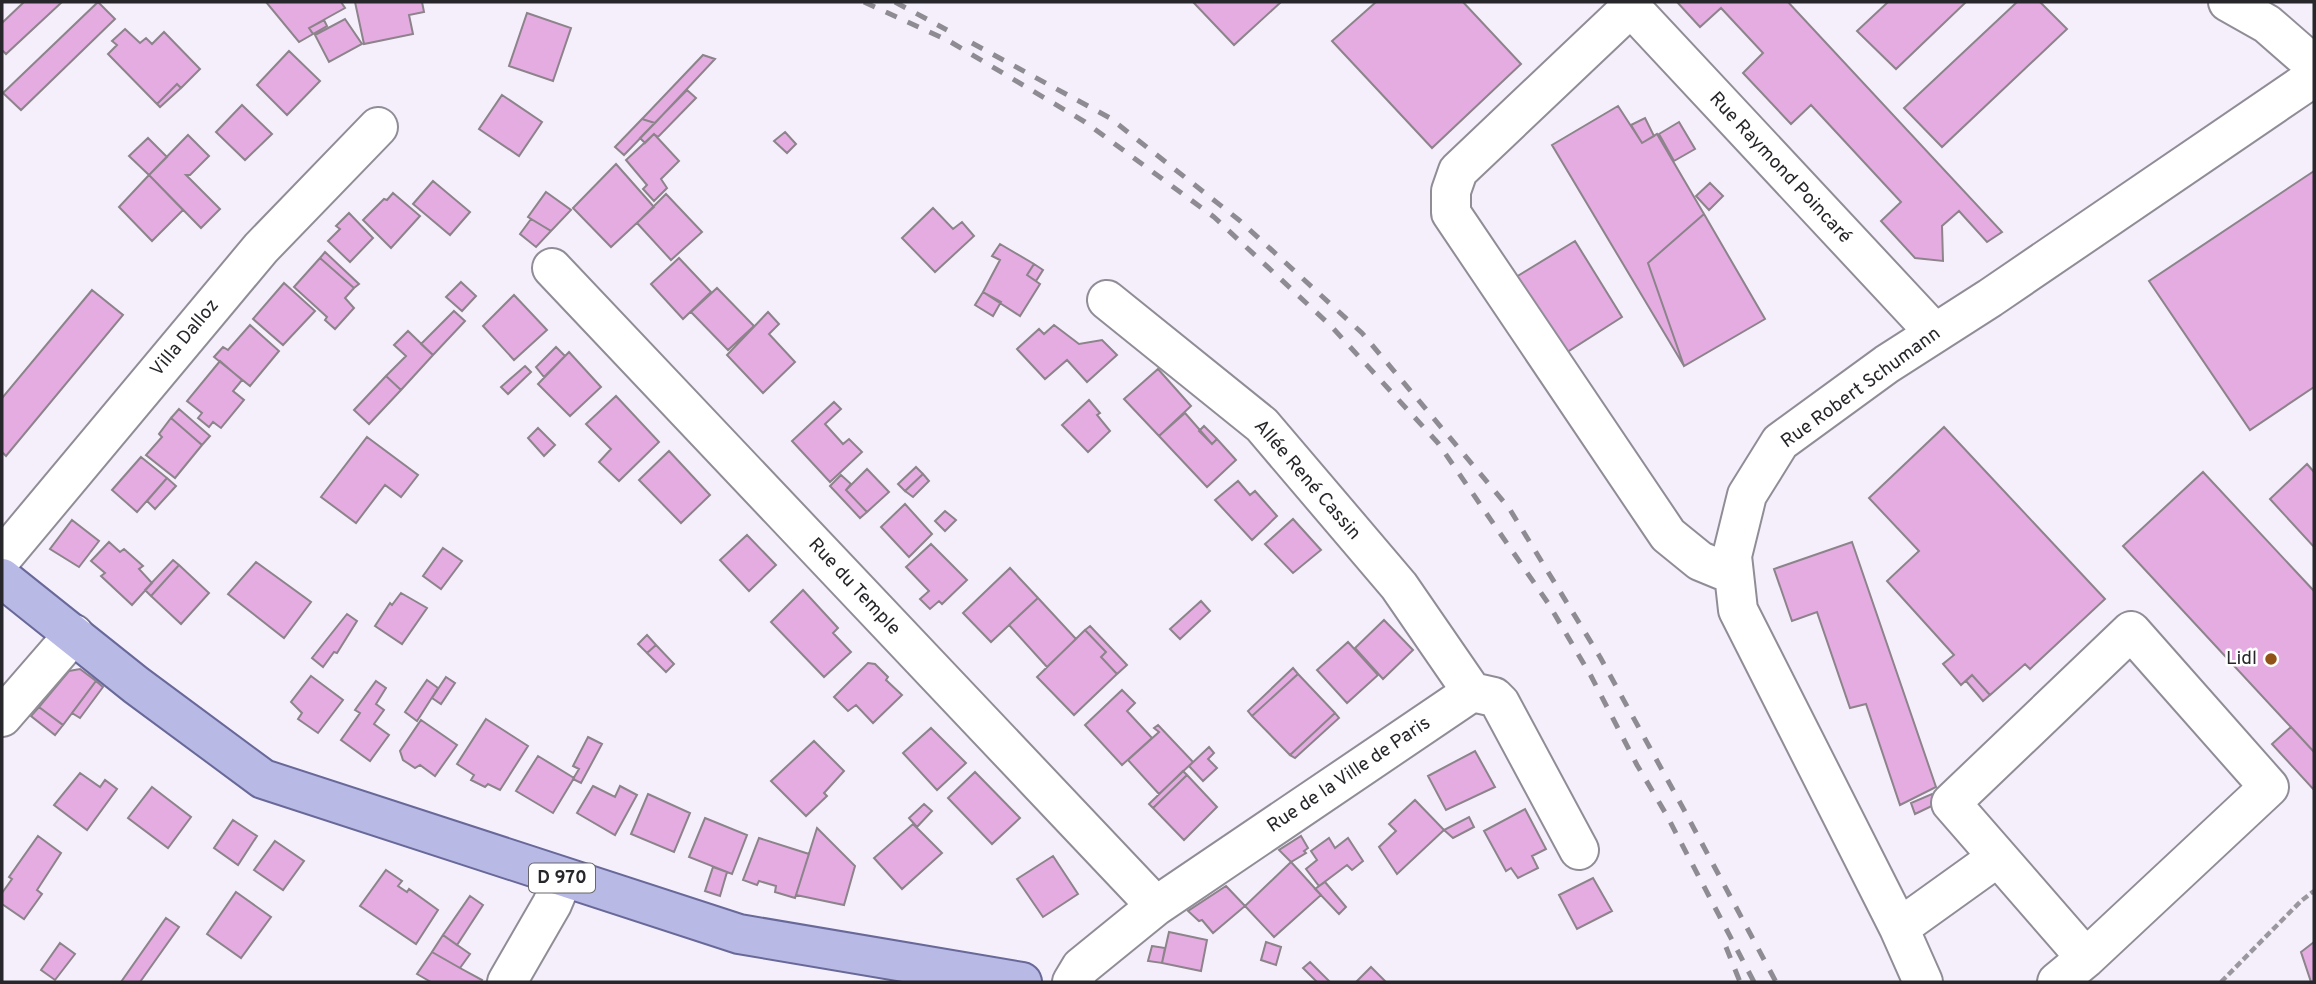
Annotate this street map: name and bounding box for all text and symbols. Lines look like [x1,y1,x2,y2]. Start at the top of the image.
street label: Rue Raymond Poincaré [1704,87,1856,249]
street label: Villa Dalloz [146,294,224,382]
street label: Rue Robert Schumann [1777,322,1945,454]
street label: Allée René Cassin [1248,415,1366,545]
street label: Rue du Temple [803,533,905,641]
place label: Lidl [2226,647,2257,671]
marker: Lidl [2263,651,2279,667]
street label: Rue de la Ville de Paris [1263,711,1435,839]
road number: D 970 [529,864,595,892]

